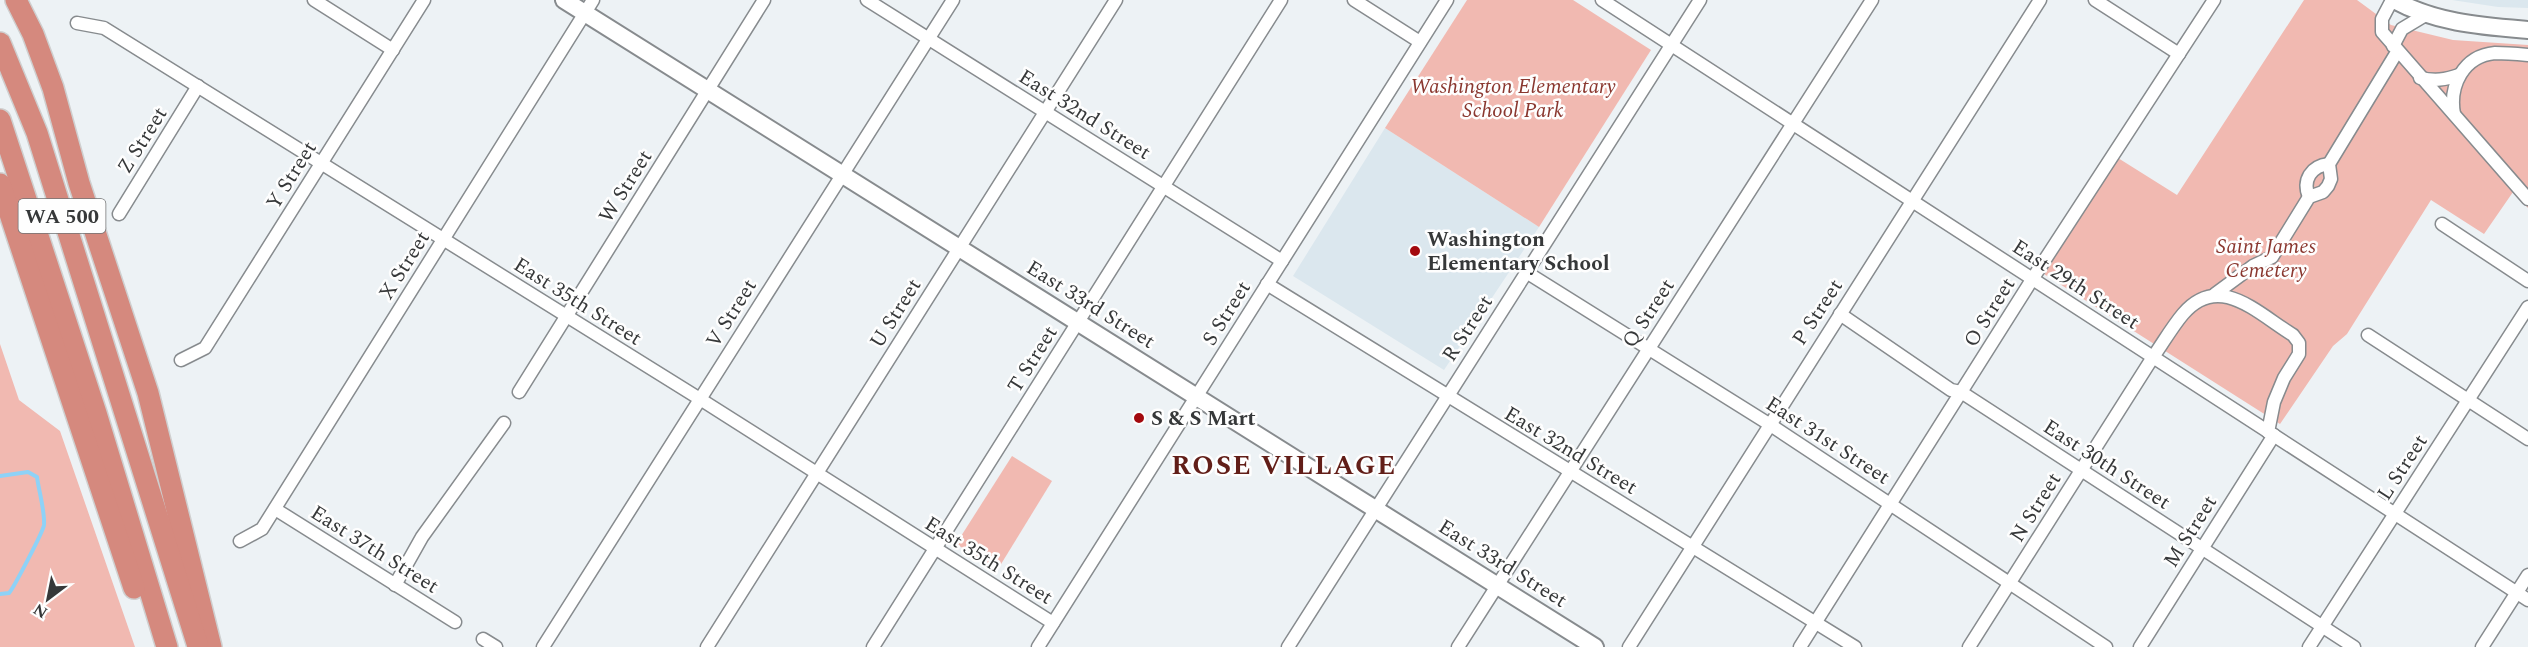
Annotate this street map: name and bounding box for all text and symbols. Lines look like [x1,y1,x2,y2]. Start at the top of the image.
street label: East 32nd Street [1012,61,1157,168]
park label: Washington Elementary School Park [1410,71,1616,127]
street label: Z Street [110,101,176,180]
street label: Y Street [258,135,325,216]
street label: W Street [591,144,661,229]
road number: WA 500 [19,199,106,233]
place label: Washington Elementary School [1427,224,1610,280]
street label: X Street [371,225,439,306]
park label: Saint James Cemetery [2216,231,2316,287]
street label: East 29th Street [2005,232,2146,338]
marker: Washington Elementary School [1408,244,1422,258]
street label: East 35th Street [507,249,648,354]
street label: East 33rd Street [1020,252,1161,357]
street label: O Street [1956,271,2024,354]
street label: U Street [862,272,930,355]
street label: Q Street [1614,272,1683,355]
street label: V Street [698,273,766,354]
street label: P Street [1784,273,1851,352]
street label: S Street [1194,275,1259,352]
street label: R Street [1434,289,1501,368]
street label: T Street [1000,319,1066,400]
street label: East 31st Street [1759,388,1896,493]
street label: East 32nd Street [1498,398,1643,503]
place label: S & S Mart [1151,403,1256,435]
marker: S & S Mart [1132,411,1146,425]
street label: East 30th Street [2036,412,2177,518]
street label: L Street [2369,428,2436,507]
district label: ROSE VILLAGE [1171,445,1397,487]
street label: N Street [2002,466,2070,549]
street label: M Street [2156,489,2226,574]
street label: East 37th Street [304,497,445,602]
street label: East 35th Street [918,508,1059,613]
street label: East 33rd Street [1432,511,1573,616]
north arrow [18,569,78,629]
text: N [29,597,52,625]

